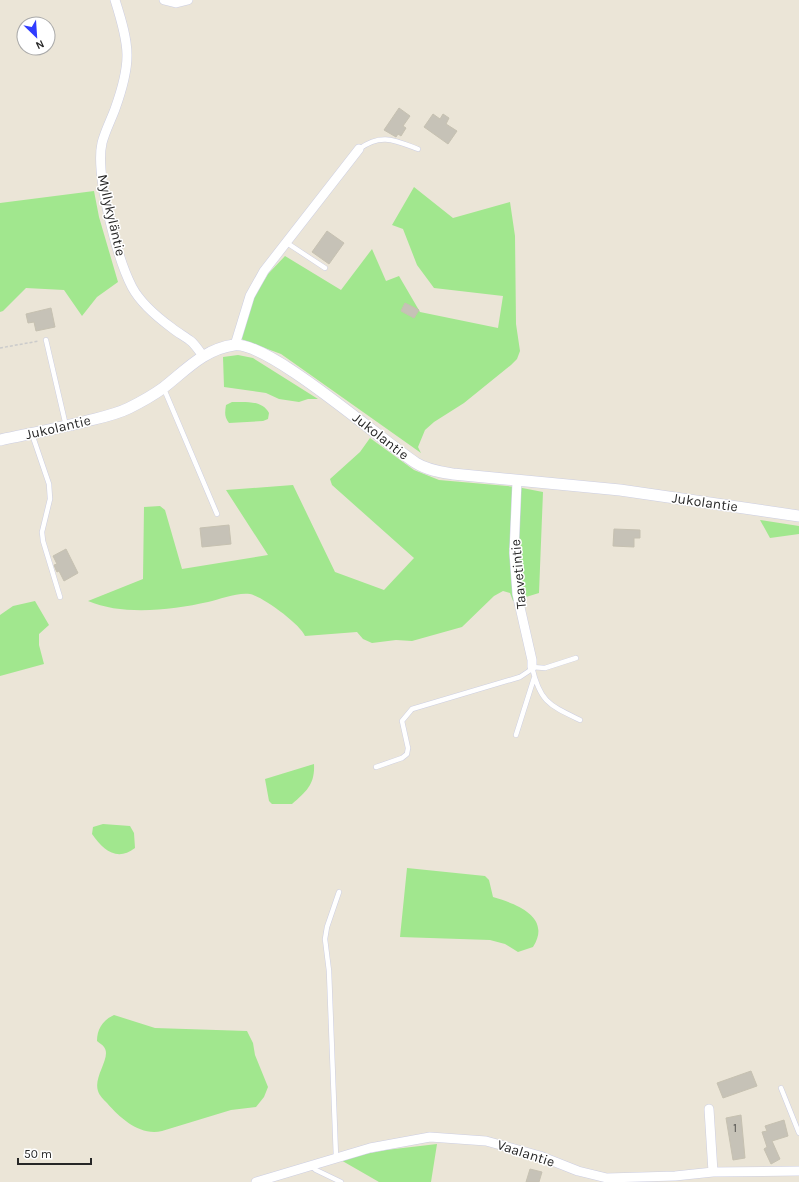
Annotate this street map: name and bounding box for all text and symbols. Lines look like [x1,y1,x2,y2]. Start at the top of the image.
north arrow [16,16,56,56]
text: N [34,37,46,52]
street label: Myllykyläntie [94,172,129,258]
street label: Jukolantie [349,409,412,464]
street label: Jukolantie [24,412,92,443]
street label: Jukolantie [671,489,739,516]
street label: Taavetintie [507,538,530,610]
house number: 1 [733,1121,737,1135]
street label: Vaalantie [495,1136,557,1171]
scale bar [18,1140,91,1166]
text: 50 m [24,1147,52,1161]

